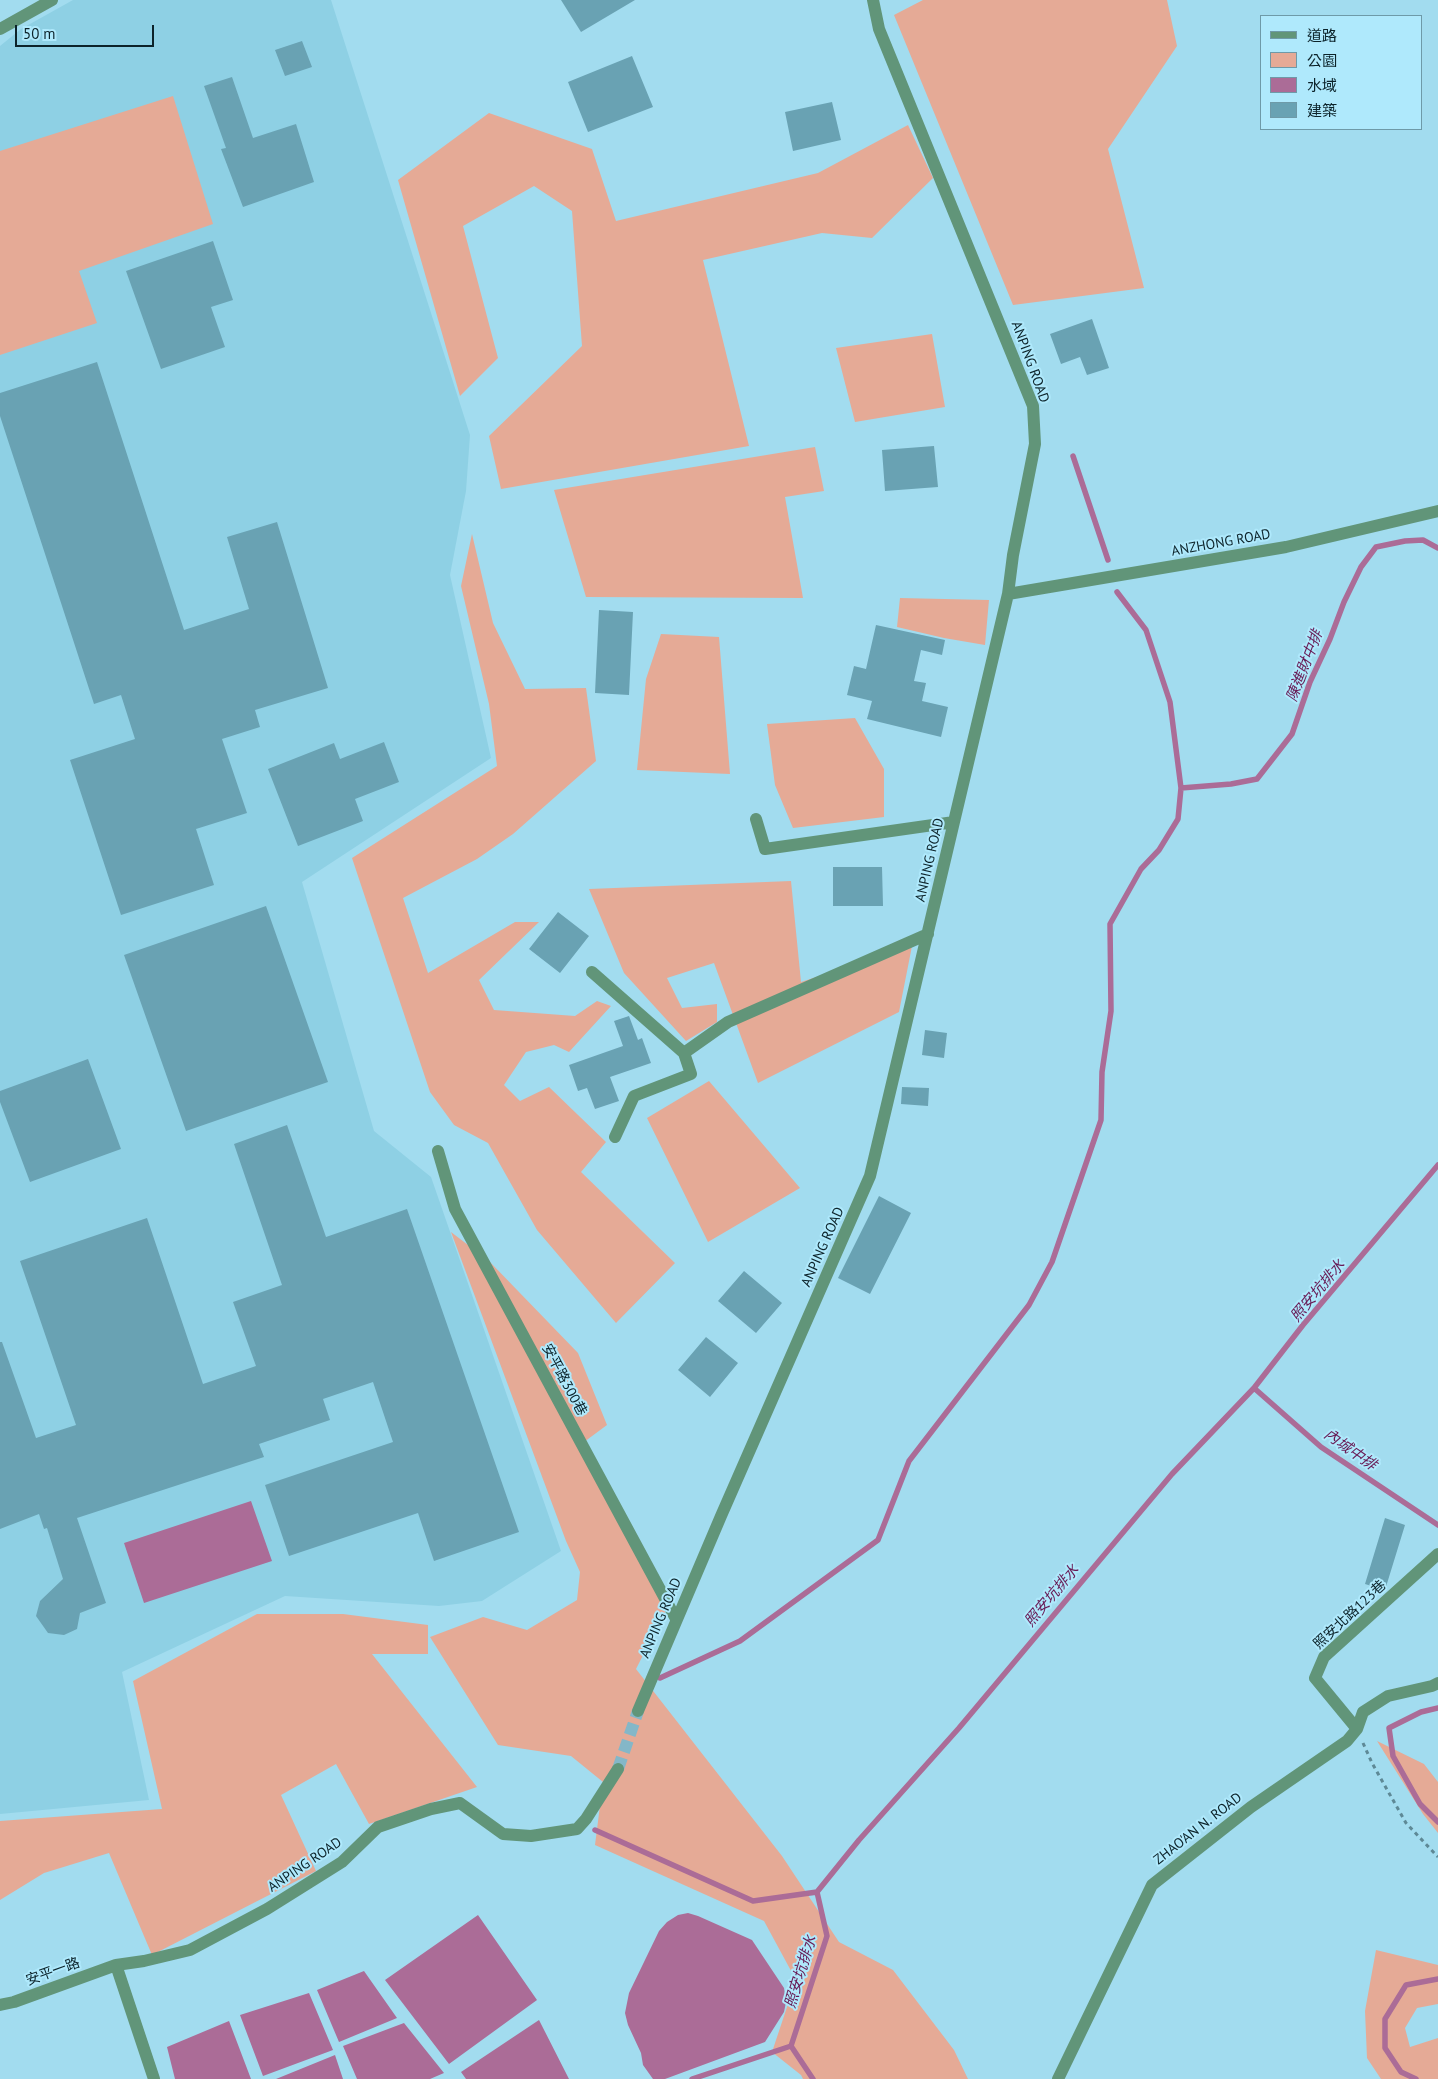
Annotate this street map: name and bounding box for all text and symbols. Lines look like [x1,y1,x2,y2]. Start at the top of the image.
scale bar [18,15,156,47]
legend [1260,15,1423,130]
text: 50 m [23,24,56,43]
text: 道路 [1307,26,1337,45]
text: 公園 [1307,51,1337,70]
text: 水域 [1307,76,1337,95]
text: 建築 [1307,101,1337,120]
street label: ANPING ROAD [1007,319,1053,405]
street label: ANZHONG ROAD [1170,526,1272,560]
water label: 陳進財中排 [1283,628,1327,704]
street label: ANPING ROAD [912,816,948,904]
street label: ANPING ROAD [798,1205,848,1289]
water label: 照安坑排水 [1287,1256,1349,1326]
street label: 安平路300巷 [538,1341,590,1419]
water label: 內城中排 [1320,1425,1380,1475]
water label: 照安坑排水 [1021,1561,1083,1631]
street label: ANPING ROAD [637,1575,685,1661]
street label: 照安北路123巷 [1310,1577,1390,1653]
street label: ZHAO'AN N. ROAD [1151,1789,1245,1869]
street label: ANPING ROAD [265,1834,345,1896]
water label: 照安坑排水 [781,1934,821,2010]
street label: 安平一路 [24,1955,82,1989]

